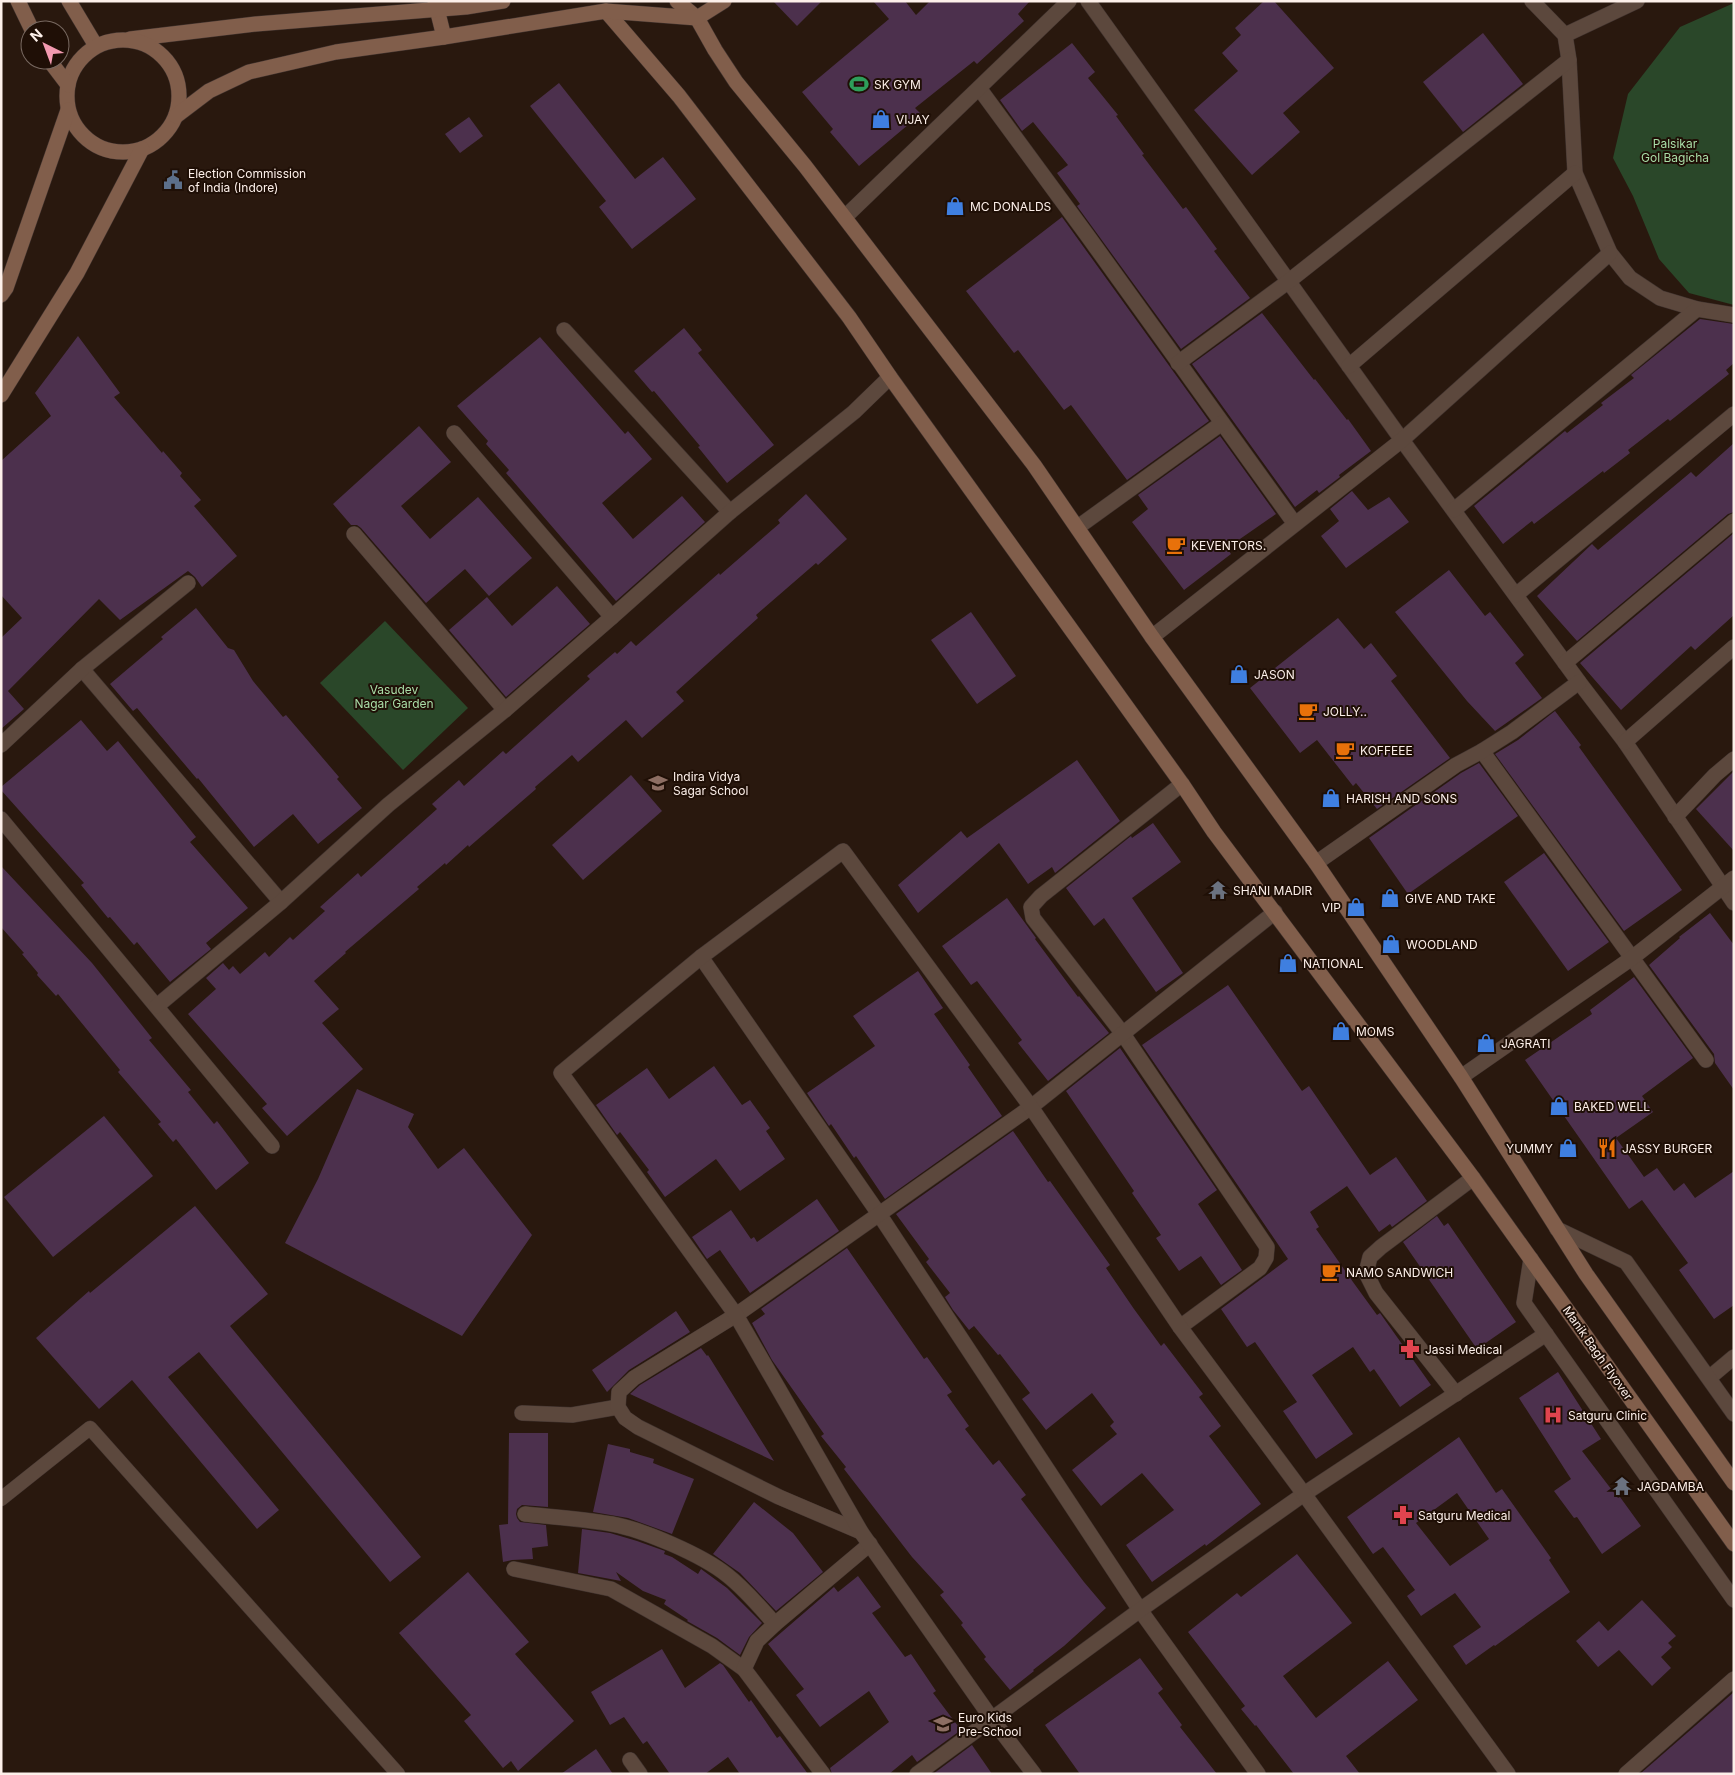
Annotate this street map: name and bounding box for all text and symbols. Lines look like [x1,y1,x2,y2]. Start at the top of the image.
north arrow [20,20,70,70]
text: N [26,25,46,45]
sports icon: SK GYM [848,73,870,95]
place label: SK GYM [874,77,921,92]
shop icon: VIJAY [870,108,892,130]
place label: VIJAY [896,112,930,127]
park label: Palsikar Gol Bagicha [1641,136,1709,165]
place label: Election Commission of India (Indore) [188,166,306,195]
public building icon: Election Commission of India (Indore) [162,169,184,191]
shop icon: MC DONALDS [944,195,966,217]
place label: MC DONALDS [970,199,1052,214]
cafe icon: KEVENTORS. [1165,534,1187,556]
place label: KEVENTORS. [1191,538,1266,553]
shop icon: JASON [1228,663,1250,685]
place label: JASON [1254,667,1295,682]
park label: Vasudev Nagar Garden [354,682,434,711]
cafe icon: JOLLY.. [1297,700,1319,722]
place label: JOLLY.. [1323,704,1367,719]
cafe icon: KOFFEEE [1334,739,1356,761]
place label: KOFFEEE [1360,743,1413,758]
place label: Indira Vidya Sagar School [673,769,748,798]
school or university icon: Indira Vidya Sagar School [647,772,669,794]
shop icon: HARISH AND SONS [1320,787,1342,809]
place label: HARISH AND SONS [1346,791,1457,806]
temple icon: SHANI MADIR [1207,879,1229,901]
place label: SHANI MADIR [1233,883,1313,898]
shop icon: GIVE AND TAKE [1379,887,1401,909]
place label: GIVE AND TAKE [1405,891,1496,906]
shop icon: VIP [1345,896,1367,918]
place label: VIP [1322,900,1341,915]
shop icon: WOODLAND [1380,933,1402,955]
place label: WOODLAND [1406,937,1478,952]
shop icon: NATIONAL [1277,952,1299,974]
place label: NATIONAL [1303,956,1364,971]
shop icon: MOMS [1330,1020,1352,1042]
place label: MOMS [1356,1024,1395,1039]
shop icon: JAGRATI [1475,1032,1497,1054]
place label: JAGRATI [1501,1036,1550,1051]
shop icon: BAKED WELL [1548,1095,1570,1117]
place label: BAKED WELL [1574,1099,1650,1114]
shop icon: YUMMY [1557,1137,1579,1159]
restaurant icon: JASSY BURGER [1596,1137,1618,1159]
place label: YUMMY [1506,1141,1553,1156]
place label: JASSY BURGER [1622,1141,1712,1156]
cafe icon: NAMO SANDWICH [1320,1261,1342,1283]
place label: NAMO SANDWICH [1346,1265,1453,1280]
street label: Manik Bagh Flyover [1560,1303,1636,1403]
pharmacy icon: Jassi Medical [1399,1338,1421,1360]
place label: Jassi Medical [1425,1342,1502,1357]
hospital icon: Satguru Clinic [1542,1404,1564,1426]
place label: Satguru Clinic [1568,1408,1647,1423]
temple icon: JAGDAMBA [1611,1475,1633,1497]
place label: JAGDAMBA [1637,1479,1704,1494]
pharmacy icon: Satguru Medical [1392,1504,1414,1526]
place label: Satguru Medical [1418,1508,1510,1523]
place label: Euro Kids Pre-School [958,1710,1021,1739]
school or university icon: Euro Kids Pre-School [932,1713,954,1735]

